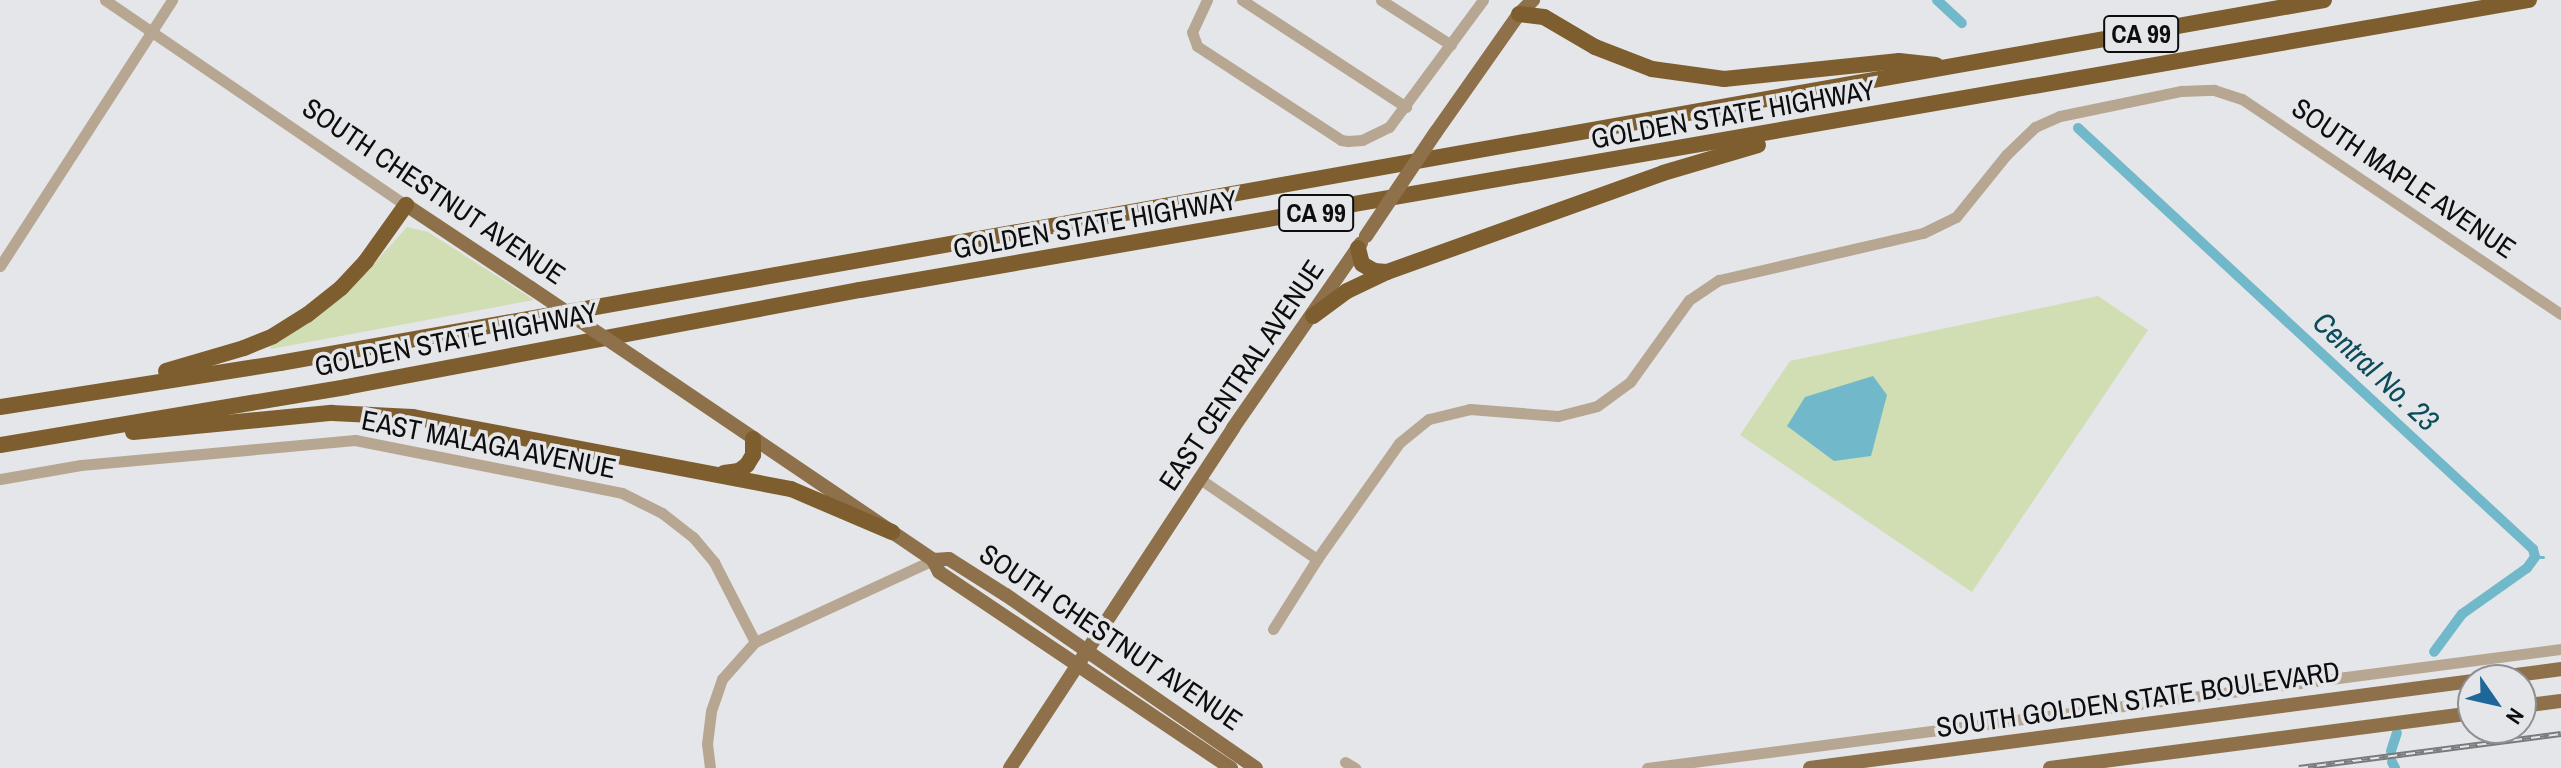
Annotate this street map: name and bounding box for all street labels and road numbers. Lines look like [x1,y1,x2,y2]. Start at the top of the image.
road number: CA 99 [2101,12,2181,56]
street label: GOLDEN STATE HIGHWAY [1588,72,1878,156]
street label: SOUTH CHESTNUT AVENUE [296,90,572,292]
street label: SOUTH MAPLE AVENUE [2285,90,2523,266]
street label: GOLDEN STATE HIGHWAY [950,182,1240,266]
road number: CA 99 [1276,191,1356,235]
street label: EAST CENTRAL AVENUE [1151,253,1331,497]
street label: GOLDEN STATE HIGHWAY [312,295,600,383]
street label: EAST MALAGA AVENUE [358,403,620,485]
street label: SOUTH CHESTNUT AVENUE [973,536,1249,738]
street label: SOUTH GOLDEN STATE BOULEVARD [1934,654,2342,744]

